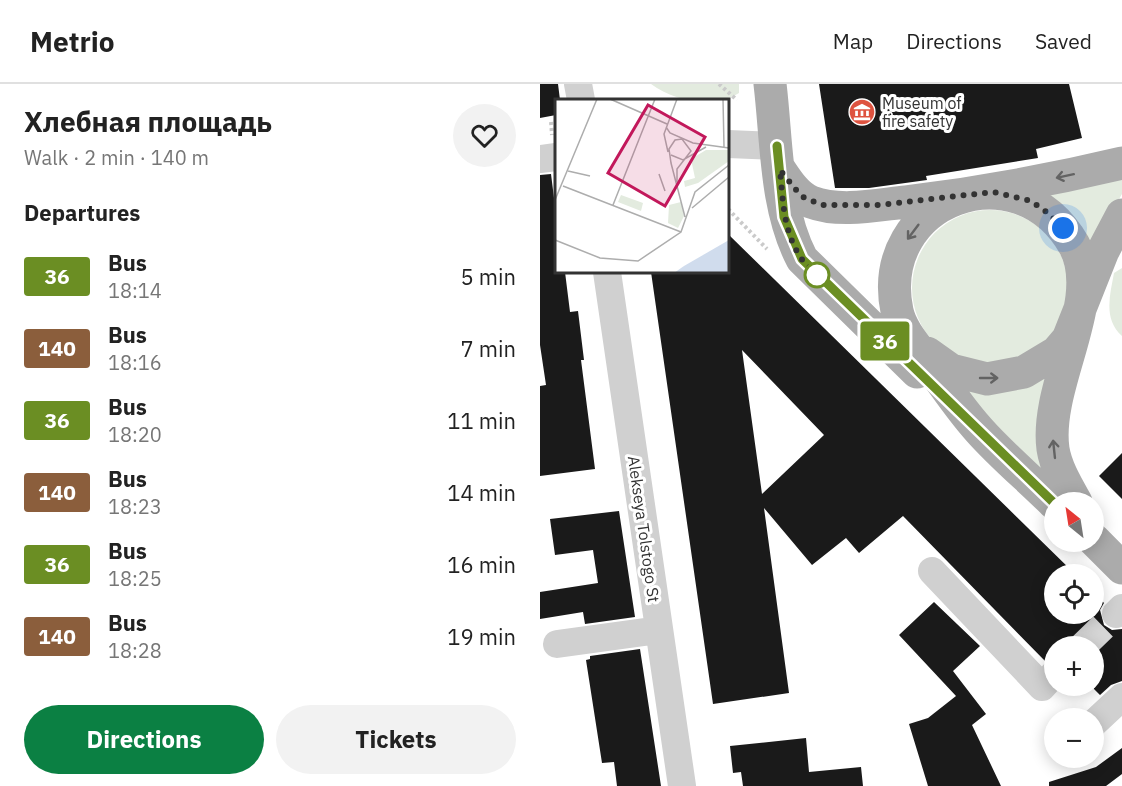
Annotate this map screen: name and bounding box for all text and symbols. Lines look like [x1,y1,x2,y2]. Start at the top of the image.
text: Metrio [30,23,115,60]
text: Map [833,27,873,55]
text: Directions [906,27,1002,55]
text: Saved [1035,27,1092,55]
place label: Museum of fire safety [882,93,962,131]
museum icon: Museum of fire safety [847,97,877,127]
inset map [555,99,729,273]
text: Хлебная площадь [24,103,272,140]
button: heart [453,104,516,167]
text: Walk · 2 min · 140 m [24,144,209,171]
one-way arrow [1056,171,1075,182]
text: Departures [24,198,140,227]
your location [1048,213,1078,243]
one-way arrow [906,223,919,239]
text: Bus [108,248,147,277]
text: 36 [44,262,70,290]
text: 5 min [460,262,516,291]
unlabelled marker [804,262,830,288]
text: 18:14 [108,277,162,304]
text: Bus [108,320,147,349]
line badge: 36 [858,322,912,360]
text: 36 [872,327,898,355]
text: 140 [38,334,76,362]
text: 7 min [460,334,516,363]
text: 18:16 [108,349,162,376]
one-way arrow [979,372,999,384]
text: Bus [108,392,147,421]
text: 36 [44,406,70,434]
text: 11 min [447,406,516,435]
text: 18:20 [108,421,162,448]
one-way arrow [1048,440,1059,460]
street label: Alekseya Tolstogo St [624,454,664,604]
text: Bus [108,464,147,493]
text: 140 [38,478,76,506]
text: 14 min [447,478,516,507]
north arrow [1044,492,1104,552]
map controls [1044,492,1104,768]
text: 18:23 [108,493,162,520]
text: Bus [108,536,147,565]
text: 36 [44,550,70,578]
text: 16 min [447,550,516,579]
button: locate [1044,564,1104,624]
text: 18:25 [108,565,162,592]
text: Bus [108,608,147,637]
text: 140 [38,622,76,650]
text: 19 min [447,622,516,651]
button: + [1044,636,1104,696]
text: 18:28 [108,637,162,664]
button: Directions [24,705,264,774]
button: Tickets [276,705,516,774]
button: − [1044,708,1104,768]

